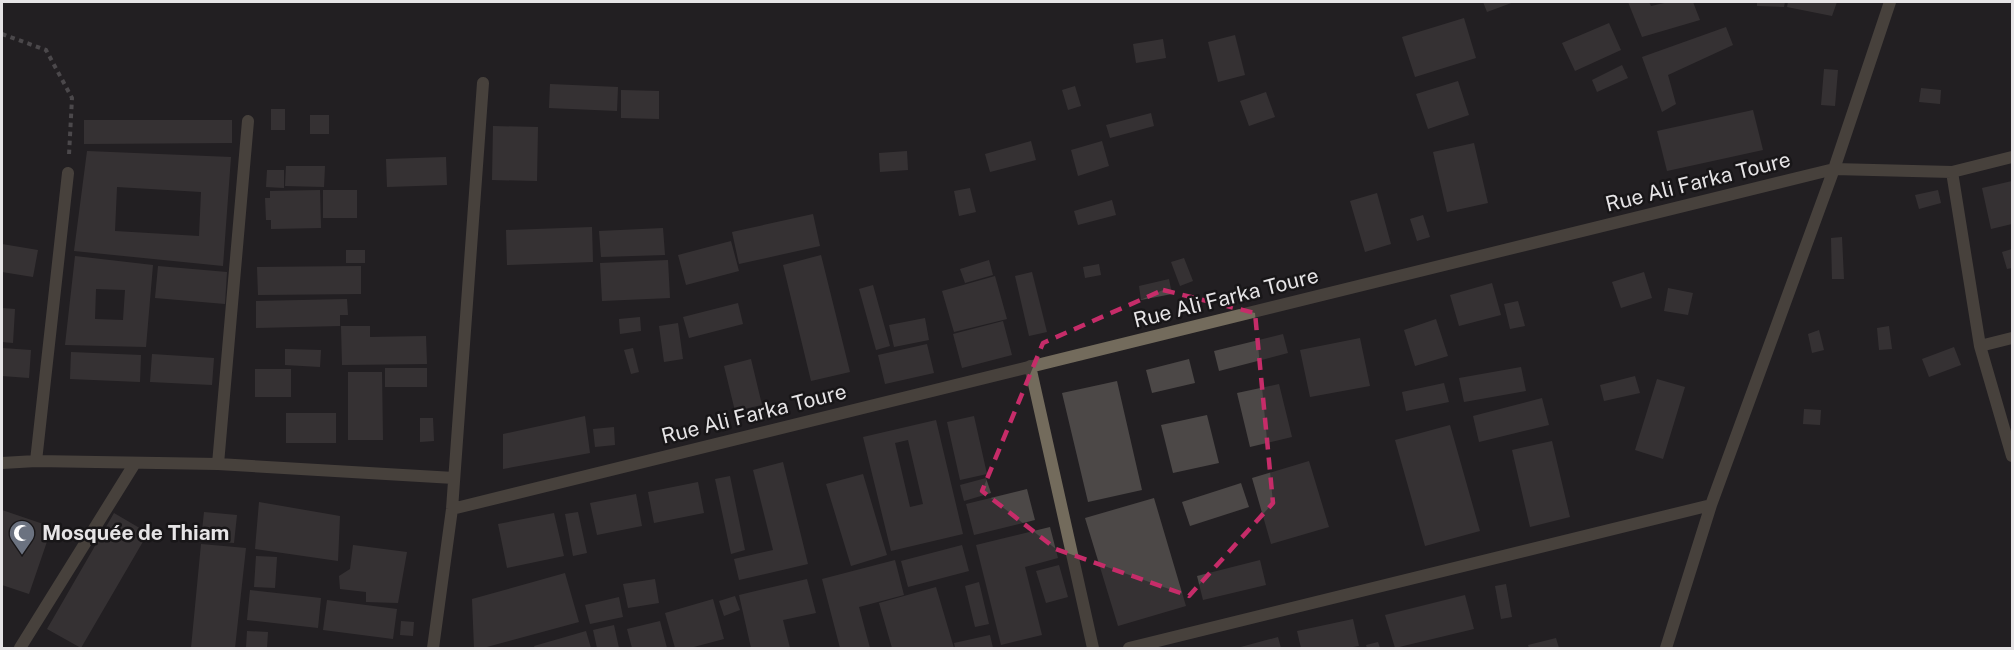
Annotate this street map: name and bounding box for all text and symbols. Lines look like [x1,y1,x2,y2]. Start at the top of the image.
street label: Rue Ali Farka Toure [1603,146,1793,217]
street label: Rue Ali Farka Toure [1131,262,1321,333]
street label: Rue Ali Farka Toure [659,378,849,449]
mosque icon: Mosquée de Thiam [7,518,37,556]
place label: Mosquée de Thiam [42,520,229,545]

